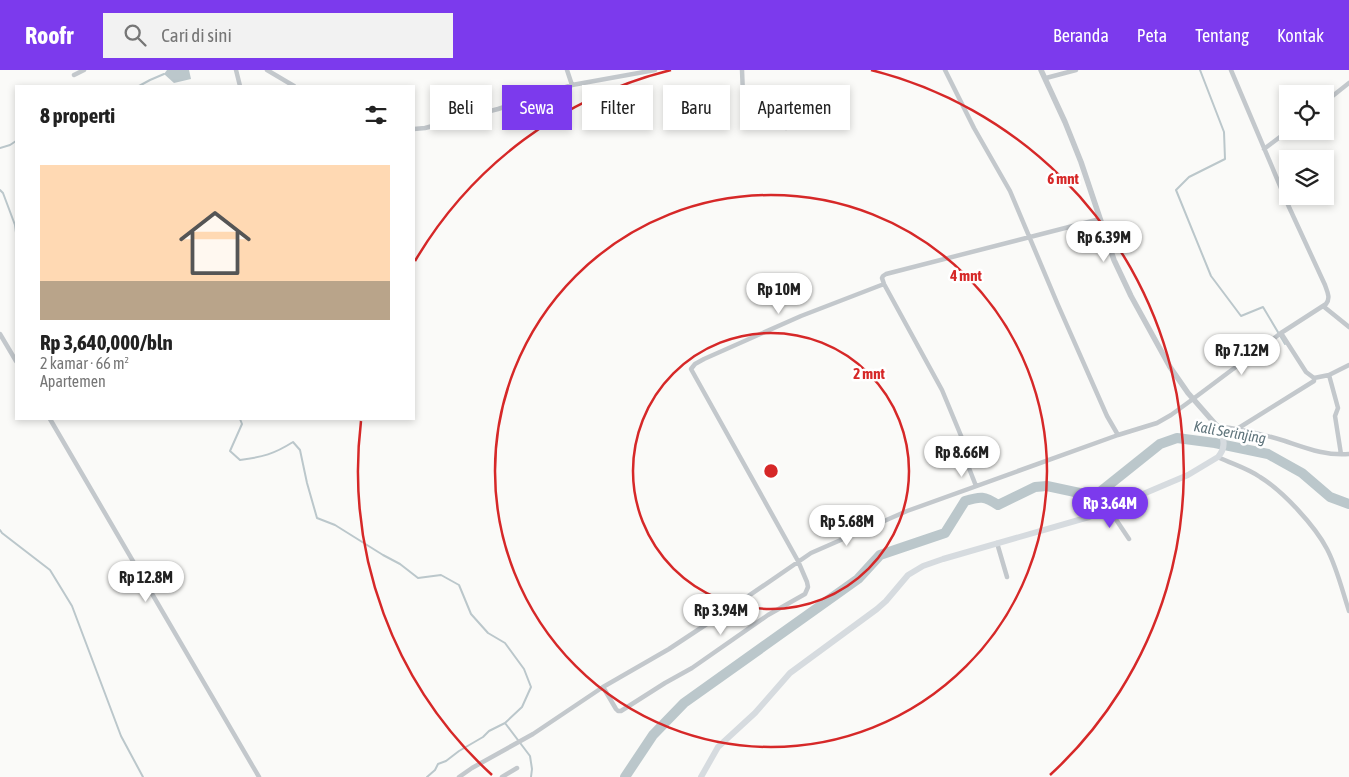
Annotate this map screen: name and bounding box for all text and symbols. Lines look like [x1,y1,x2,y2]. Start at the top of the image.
search box [103,13,453,58]
icon: search [121,21,149,49]
text: Roofr [25,22,73,49]
text: Cari di sini [161,24,232,46]
text: Beranda [1053,25,1109,46]
text: Peta [1137,25,1167,46]
text: Tentang [1195,25,1249,46]
text: Kontak [1277,25,1324,46]
chip: Beli [430,85,492,130]
chip: Sewa [502,85,572,130]
chip: Filter [582,85,653,130]
chip: Baru [663,85,730,130]
chip: Apartemen [740,85,850,130]
map controls [1279,85,1334,205]
button: locate [1279,85,1334,140]
icon: filters [362,101,390,129]
text: 8 properti [40,103,115,127]
button: layers [1279,150,1334,205]
text: 6 mnt [1047,170,1079,187]
icon: home [170,198,260,288]
pin: Rp 6.39M [1052,220,1156,263]
text: Rp 6.39M [1077,228,1131,246]
text: 4 mnt [949,267,982,284]
pin: Rp 10M [738,272,820,315]
text: Rp 10M [757,280,801,298]
text: Rp 3,640,000/bln [40,330,173,354]
pin: Rp 7.12M [1190,334,1294,376]
text: Rp 7.12M [1215,341,1269,359]
text: 2 kamar · 66 m² [40,354,129,372]
text: 2 mnt [853,365,885,382]
text: Apartemen [40,372,106,390]
water label: Kali Serinjing [1193,417,1267,447]
pin: Rp 8.66M [910,436,1014,478]
text: Rp 8.66M [935,443,989,461]
centre of rings [762,462,780,480]
pin: Rp 3.64M [1058,486,1162,529]
text: Rp 3.64M [1083,494,1137,512]
pin: Rp 5.68M [795,504,899,547]
text: Rp 5.68M [820,512,874,530]
pin: Rp 12.8M [94,560,198,603]
text: Rp 12.8M [119,568,173,586]
pin: Rp 3.94M [669,594,773,636]
text: Rp 3.94M [694,601,748,619]

